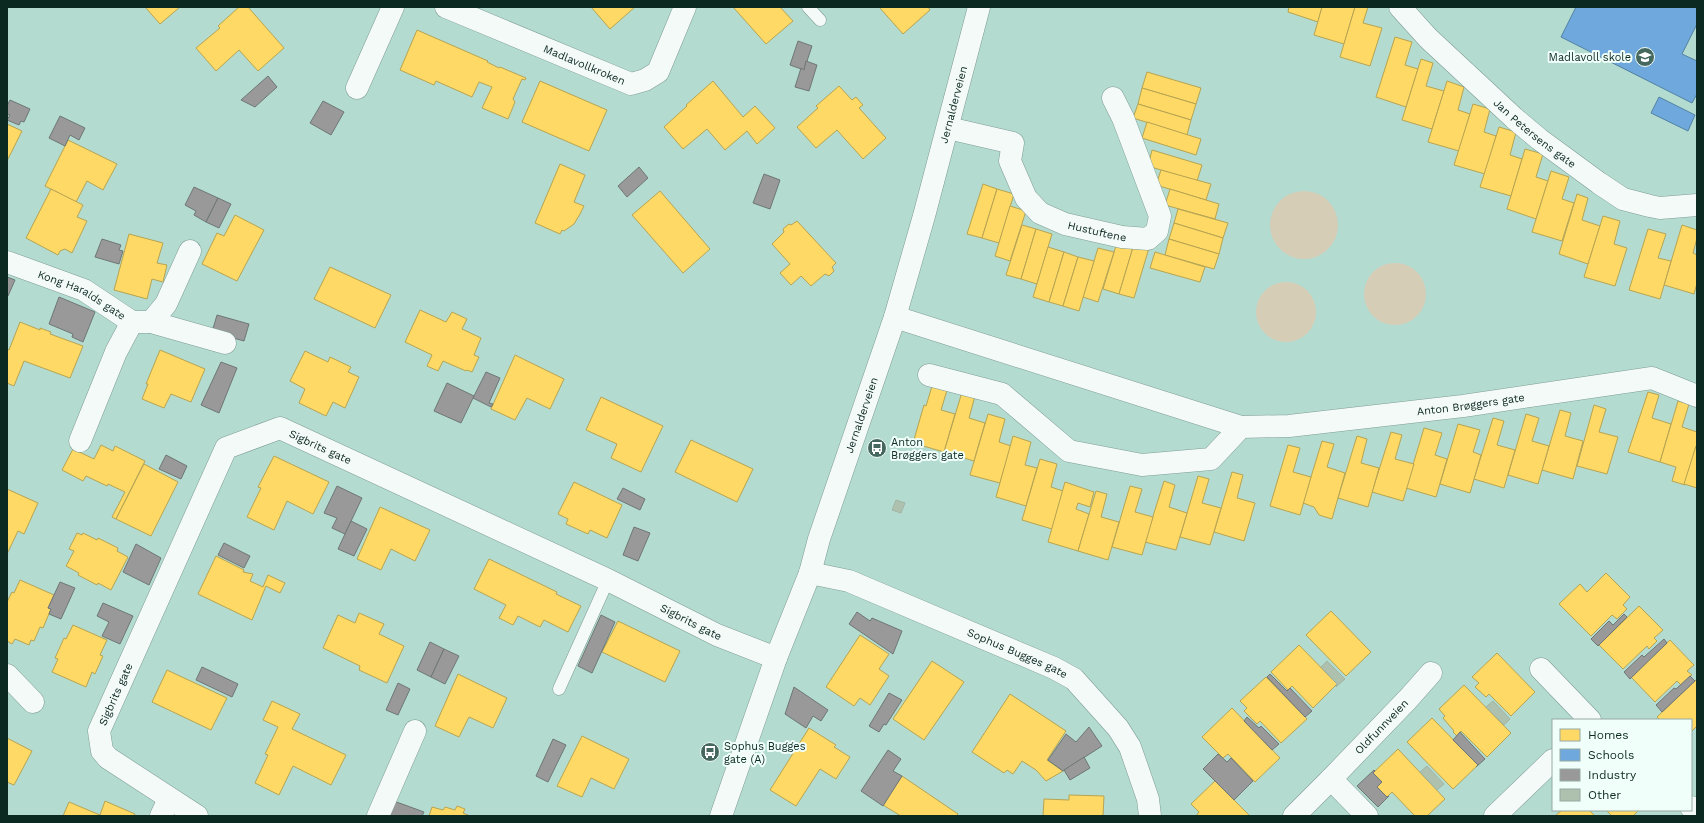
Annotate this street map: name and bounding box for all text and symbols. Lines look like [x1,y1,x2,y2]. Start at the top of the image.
street label: Madlavollkroken [541,42,627,88]
school or university icon: Madlavoll skole [1634,46,1656,68]
place label: Madlavoll skole [1549,51,1631,64]
street label: Jernalderveien [937,65,970,145]
street label: Jan Petersens gate [1491,96,1578,171]
street label: Hustuftene [1066,219,1127,244]
street label: Kong Haralds gate [36,268,128,323]
street label: Jernalderveien [843,376,881,455]
street label: Anton Brøggers gate [1416,391,1525,418]
street label: Sigbrits gate [287,427,353,467]
place label: Anton Brøggers gate [891,436,964,462]
bus stop icon: Anton Brøggers gate [866,437,888,459]
street label: Sigbrits gate [658,601,723,643]
street label: Sophus Bugges gate [965,626,1070,681]
street label: Sigbrits gate [96,661,136,728]
street label: Oldfunnveien [1352,697,1411,757]
legend [1552,719,1692,811]
text: Homes [1588,728,1629,742]
place label: Sophus Bugges gate (A) [724,740,806,766]
bus stop icon: Sophus Bugges gate (A) [699,741,721,763]
text: Schools [1588,748,1634,762]
text: Industry [1588,768,1637,782]
text: Other [1588,788,1621,802]

